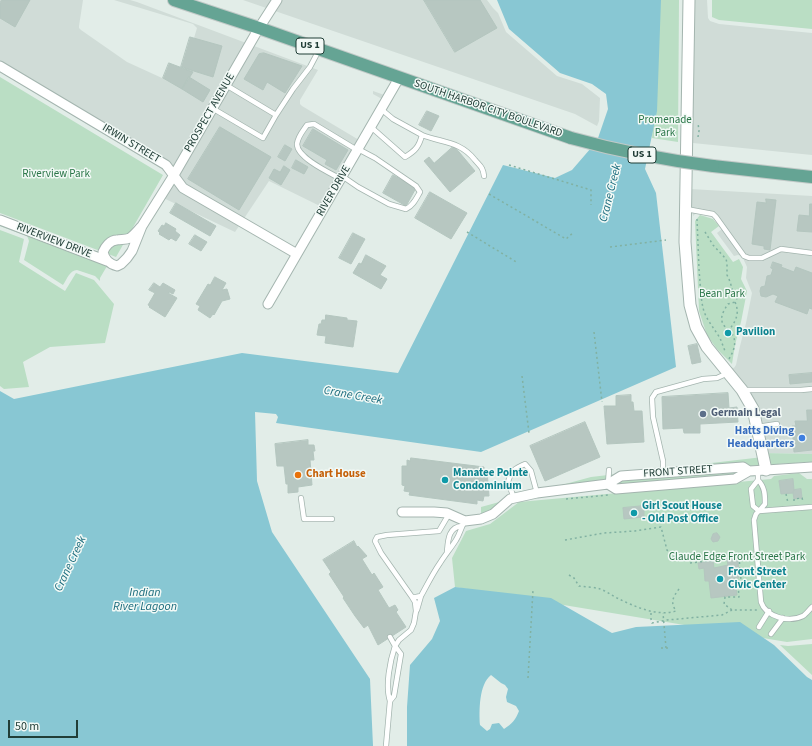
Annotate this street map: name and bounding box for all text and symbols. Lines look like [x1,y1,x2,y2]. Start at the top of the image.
road number: US 1 [296,38,324,54]
street label: PROSPECT AVENUE [182,71,238,155]
street label: SOUTH HARBOR CITY BOULEVARD [412,77,564,141]
park label: Promenade Park [638,114,692,140]
street label: IRWIN STREET [100,122,162,166]
road number: US 1 [628,147,656,163]
water label: Crane Creek [597,162,625,224]
street label: RIVER DRIVE [314,163,354,219]
park label: Riverview Park [22,168,90,182]
street label: RIVERVIEW DRIVE [15,221,93,261]
park label: Bean Park [699,288,745,302]
place label: Pavilion [736,326,775,340]
marker: Pavilion [723,328,733,338]
water label: Crane Creek [323,384,383,408]
place label: Germain Legal [711,407,781,421]
marker: Germain Legal [698,409,708,419]
place label: Hatts Diving Headquarters [727,425,794,451]
marker: Hatts Diving Headquarters [797,433,807,443]
street label: FRONT STREET [643,463,713,481]
place label: Manatee Pointe Condominium [453,467,528,493]
place label: Chart House [306,468,366,482]
marker: Chart House [293,470,303,480]
marker: Manatee Pointe Condominium [440,475,450,485]
place label: Girl Scout House - Old Post Office [642,500,722,526]
marker: Girl Scout House - Old Post Office [629,508,639,518]
water label: Crane Creek [52,534,90,594]
park label: Claude Edge Front Street Park [669,551,805,565]
place label: Front Street Civic Center [728,566,786,592]
marker: Front Street Civic Center [715,574,725,584]
water label: Indian River Lagoon [113,586,177,614]
scale bar [10,712,80,738]
text: 50 m [15,718,39,735]

